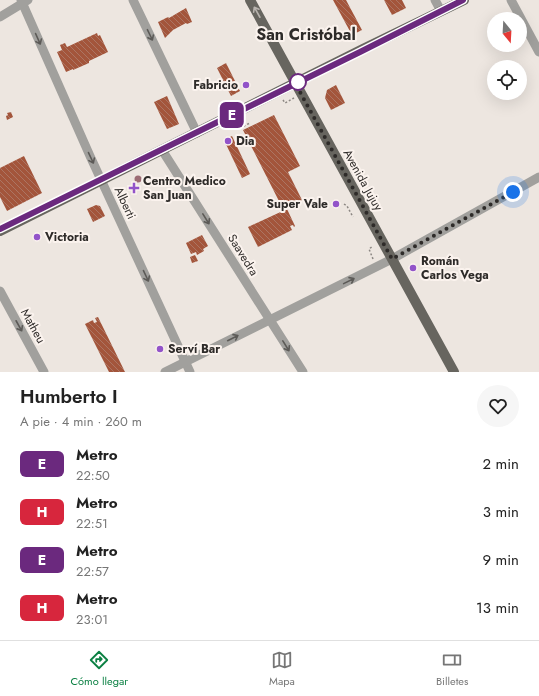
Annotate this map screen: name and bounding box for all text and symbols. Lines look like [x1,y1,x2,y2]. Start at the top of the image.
one-way arrow [252,6,260,18]
north arrow [487,12,527,52]
map controls [487,12,527,100]
district label: San Cristóbal [256,23,356,46]
one-way arrow [147,29,154,41]
one-way arrow [35,33,42,45]
button: locate [487,60,527,100]
unlabelled marker [289,73,307,91]
place label: Fabricio [193,76,238,94]
marker: Fabricio [241,80,251,90]
line badge: E [219,102,245,128]
text: E [228,105,236,125]
place label: Dia [236,132,255,150]
marker: Dia [223,136,233,146]
street label: Avenida Jujuy [339,146,388,215]
one-way arrow [88,152,95,164]
place label: Centro Medico San Juan [143,172,226,204]
marker: Centro Medico San Juan [128,182,140,194]
your location [503,182,523,202]
street label: Alberti [110,184,140,222]
place label: Super Vale [267,195,328,213]
marker: Super Vale [331,199,341,209]
one-way arrow [202,213,210,224]
place label: Victoria [44,228,89,246]
street label: Saavedra [223,231,263,279]
marker: Victoria [32,232,42,242]
place label: Román Carlos Vega [421,252,489,284]
marker: Román Carlos Vega [408,263,418,273]
one-way arrow [143,270,150,282]
one-way arrow [343,277,355,284]
street label: Matheu [16,305,50,347]
one-way arrow [15,320,23,332]
one-way arrow [226,334,238,341]
place label: Serví Bar [168,340,220,358]
one-way arrow [283,340,291,352]
marker: Serví Bar [155,344,165,354]
text: Humberto I [20,383,118,410]
button: heart [477,385,519,427]
text: A pie · 4 min · 260 m [20,412,142,431]
text: Metro [76,444,118,466]
text: 2 min [482,453,519,475]
text: E [38,454,46,474]
text: 22:50 [76,466,110,485]
text: Metro [76,492,118,514]
text: 3 min [483,501,519,523]
text: H [36,502,48,522]
text: 22:51 [76,514,108,533]
text: Metro [76,540,118,562]
text: 9 min [482,549,519,571]
text: E [38,550,46,570]
text: 22:57 [76,562,109,581]
text: Metro [76,588,118,610]
text: 13 min [476,597,519,619]
text: H [36,598,48,618]
text: 23:01 [76,610,108,629]
tab: Cómo llegar [71,649,128,689]
tab: Mapa [269,649,295,689]
tab: Billetes [436,649,468,689]

